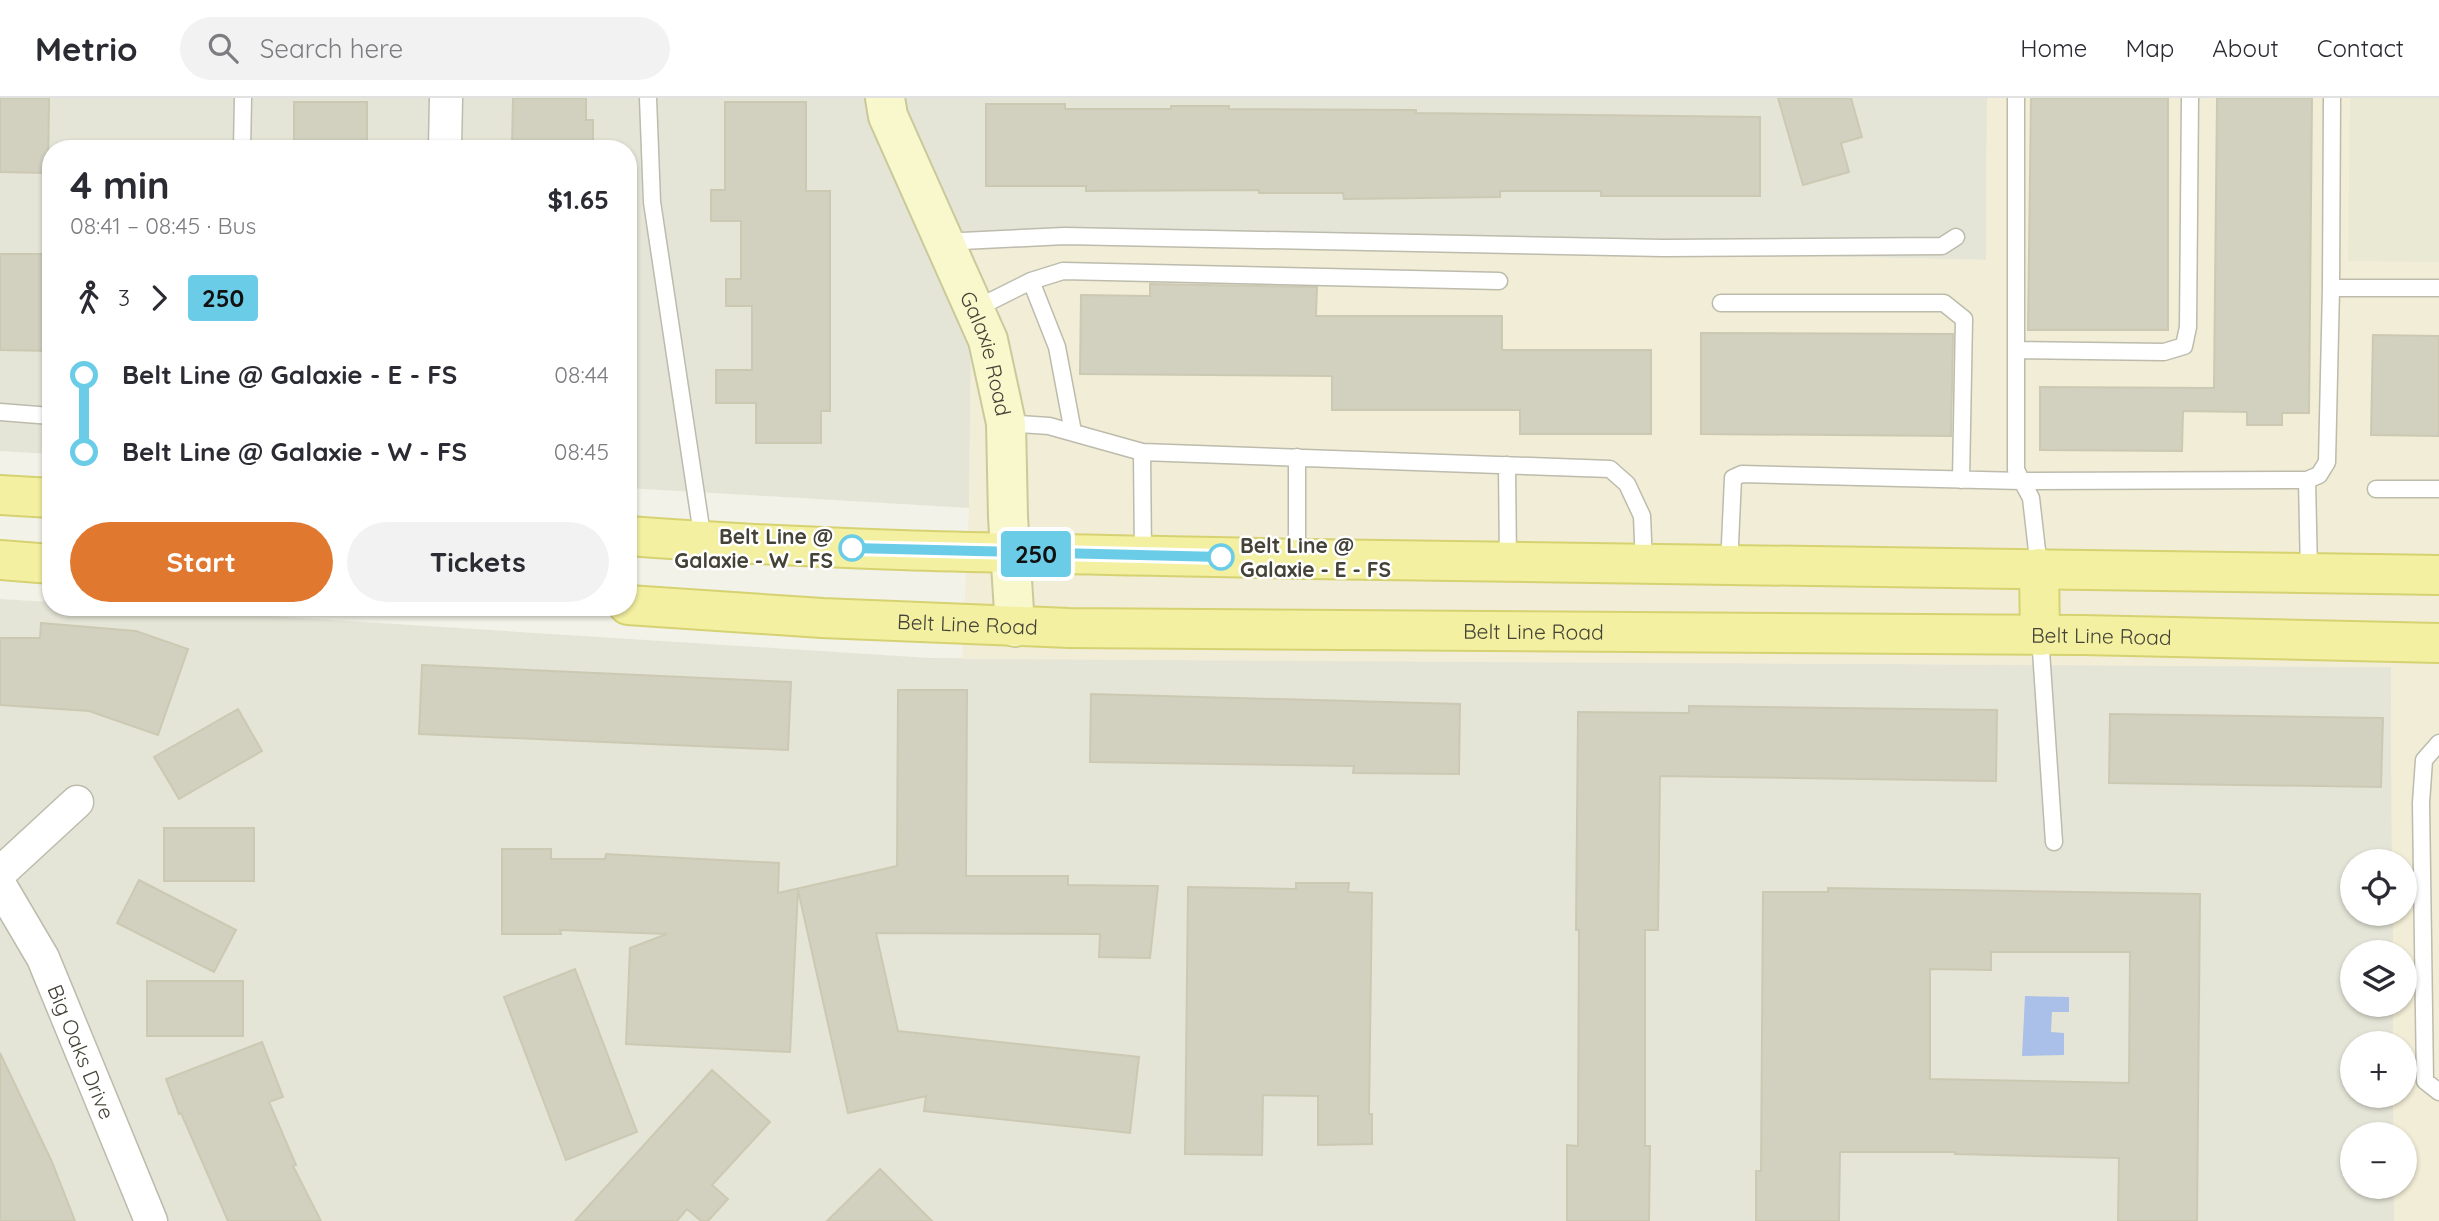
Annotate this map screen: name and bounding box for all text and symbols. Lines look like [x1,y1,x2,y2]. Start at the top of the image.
search box [180,17,670,80]
text: Metrio [35,28,138,69]
icon: search [204,29,242,67]
text: Search here [260,32,403,65]
text: Home [2020,33,2087,63]
text: Map [2125,33,2174,63]
text: About [2212,33,2279,63]
text: Contact [2317,33,2404,63]
text: 4 min [70,161,170,209]
text: $1.65 [548,183,609,216]
text: 08:41 – 08:45 · Bus [70,211,256,240]
icon: walk [70,279,108,317]
icon: forward [140,279,178,317]
text: 3 [118,283,130,312]
text: 250 [202,283,244,313]
street label: Galaxie Road [955,287,1017,418]
text: Belt Line @ Galaxie - E - FS [122,358,457,391]
text: 08:44 [554,360,609,389]
text: Belt Line @ Galaxie - W - FS [122,435,467,468]
text: 08:45 [554,437,609,466]
button: Start [70,522,333,602]
button: Tickets [347,522,609,602]
place label: Belt Line @ Galaxie - W - FS [674,523,833,573]
line badge: 250 [996,531,1076,577]
place label: Belt Line @ Galaxie - E - FS [1240,532,1391,582]
marker: Belt Line @ Galaxie - W - FS [839,535,865,561]
text: 250 [1015,539,1057,569]
marker: Belt Line @ Galaxie - E - FS [1208,544,1234,570]
street label: Belt Line Road [897,608,1038,640]
street label: Belt Line Road [1463,618,1604,645]
street label: Belt Line Road [2031,622,2172,650]
map controls [2340,849,2417,1199]
button: locate [2340,849,2417,926]
button: layers [2340,940,2417,1017]
street label: Big Oaks Drive [42,981,121,1123]
button: + [2340,1031,2417,1108]
button: − [2340,1122,2417,1199]

